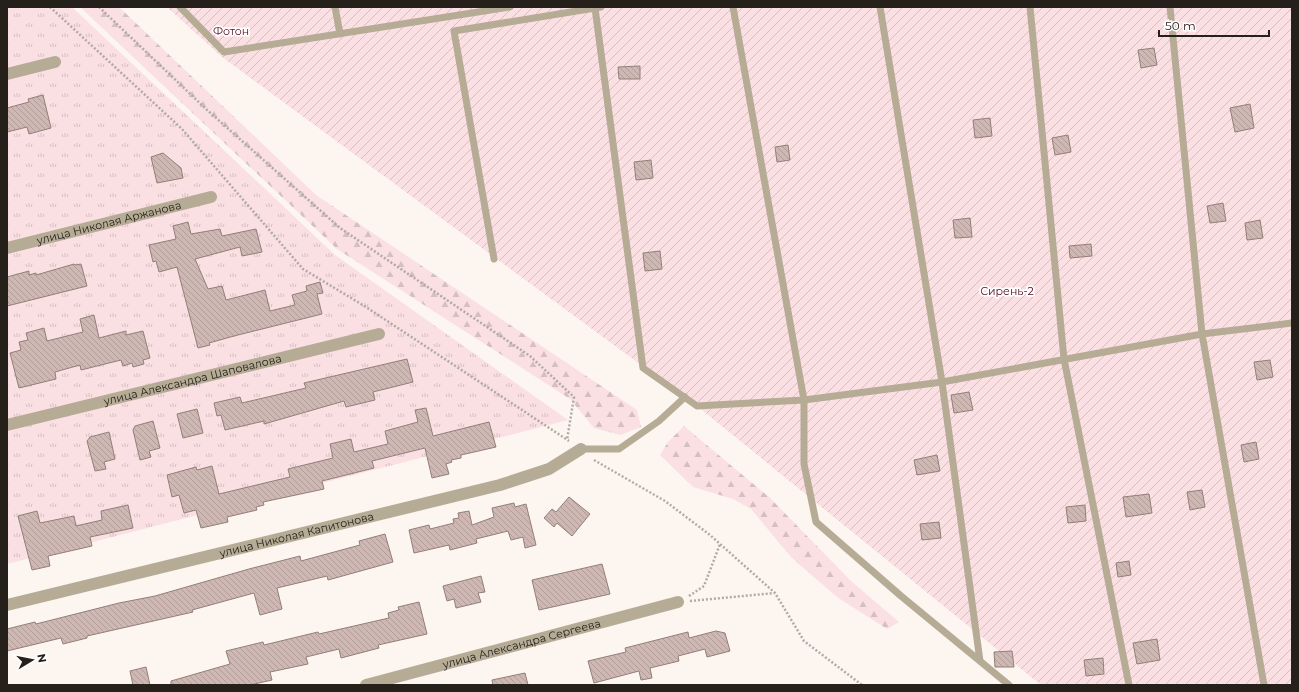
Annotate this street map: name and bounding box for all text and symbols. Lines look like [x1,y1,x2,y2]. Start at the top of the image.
scale bar [1159,12,1269,38]
text: 50 m [1165,18,1196,33]
park label: Фотон [213,24,249,38]
street label: улица Николая Аржанова [34,198,183,248]
park label: Сирень-2 [980,284,1034,298]
street label: улица Александра Шаповалова [101,351,283,408]
street label: улица Николая Капитонова [217,509,375,560]
street label: улица Александра Сергеева [440,616,602,672]
north arrow [12,640,52,680]
text: N [34,653,50,664]

